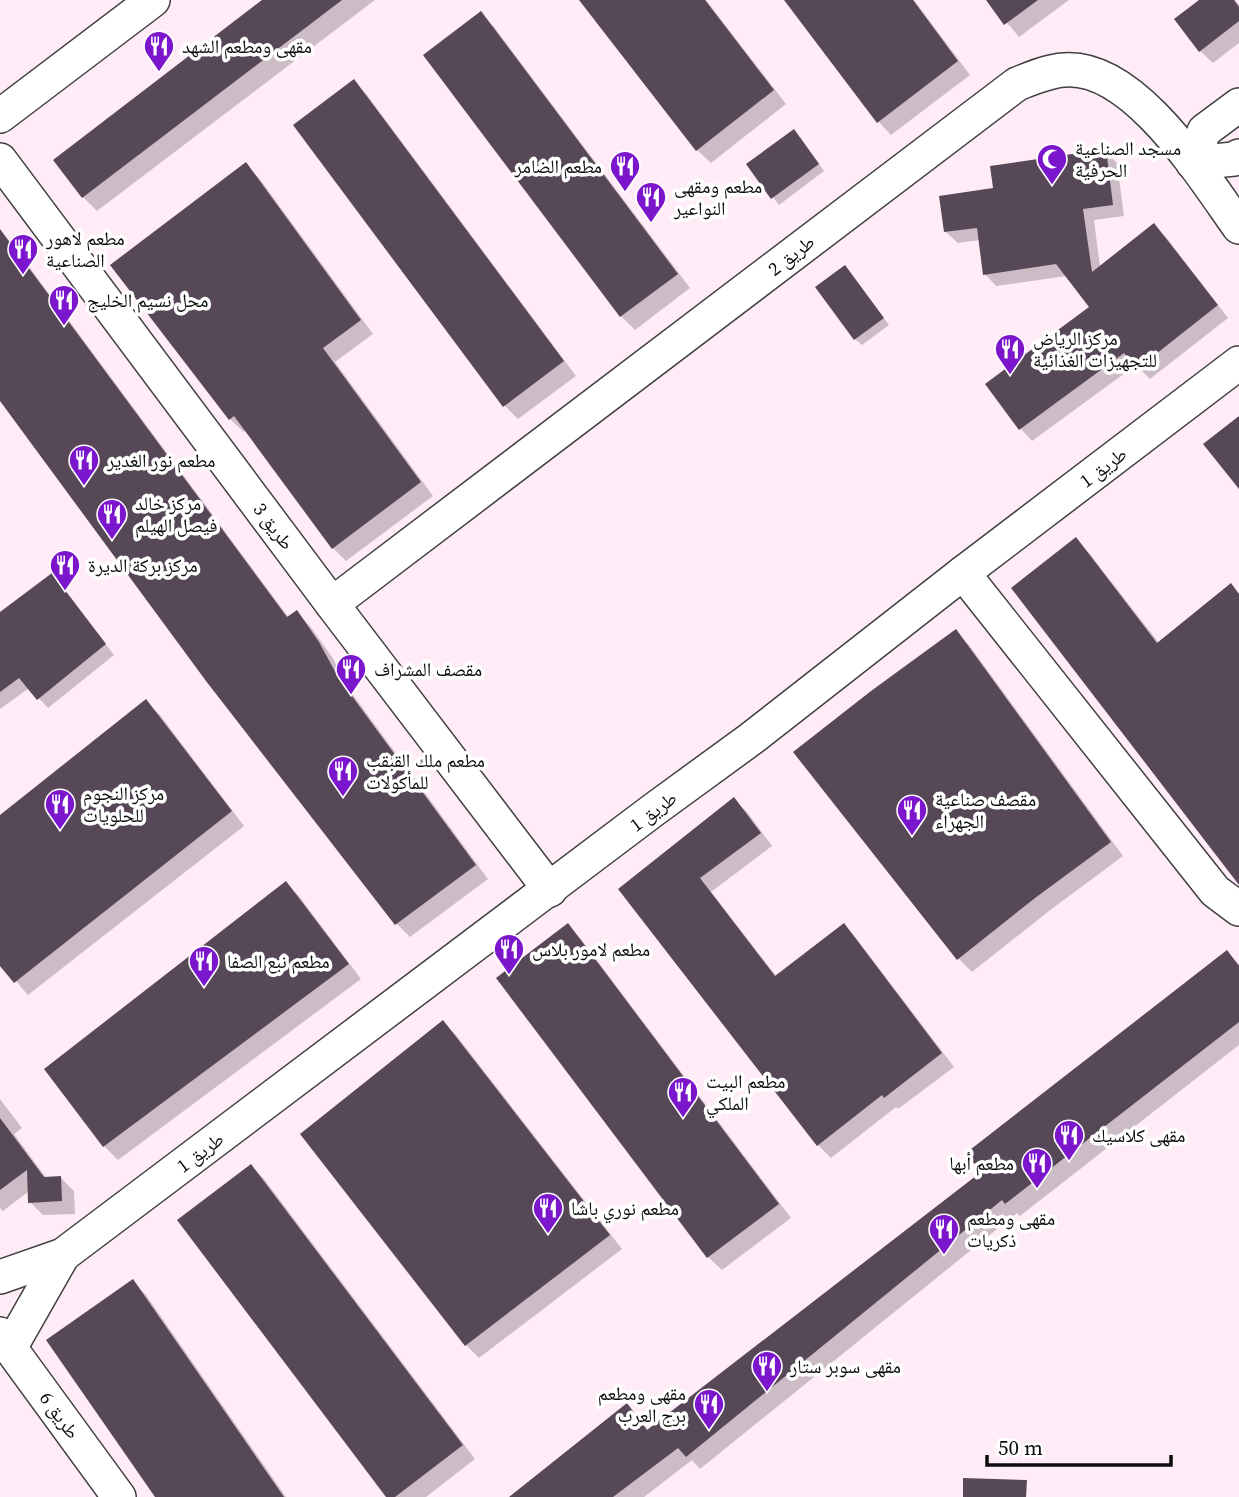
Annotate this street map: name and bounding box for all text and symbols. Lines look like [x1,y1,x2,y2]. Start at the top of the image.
restaurant icon: مقهى ومطعم الشهد [142,29,176,73]
place label: مقهى ومطعم الشهد [182,33,312,59]
place label: مسجد الصناعية الحرفية [1075,135,1181,183]
mosque icon: مسجد الصناعية الحرفية [1035,142,1069,186]
restaurant icon: مطعم الضامر [608,149,642,193]
place label: مطعم الضامر [514,153,602,179]
place label: مطعم ومقهى النواعير [673,173,762,221]
restaurant icon: مطعم ومقهى النواعير [634,180,668,224]
place label: مطعم لاهور الصناعية [45,225,125,273]
street label: طريق 2 [762,228,820,282]
restaurant icon: مطعم لاهور الصناعية [6,232,40,276]
restaurant icon: محل نسيم الخليج [47,283,81,327]
place label: محل نسيم الخليج [87,287,208,313]
place label: مركز الرياض للتجهيزات الغذائية [1033,325,1157,373]
restaurant icon: مركز الرياض للتجهيزات الغذائية [993,332,1027,376]
street label: طريق 1 [1074,441,1132,493]
restaurant icon: مطعم نور الغدير [67,443,101,487]
place label: مطعم نور الغدير [106,447,215,473]
place label: مركز خالد فيصل الهيلم [135,490,218,538]
restaurant icon: مركز خالد فيصل الهيلم [95,497,129,541]
street label: طريق 3 [248,497,300,555]
restaurant icon: مركز بركة الديرة [48,548,82,592]
place label: مركز بركة الديرة [88,552,198,578]
restaurant icon: مقصف المشراف [334,652,368,696]
place label: مقصف المشراف [374,656,482,682]
place label: مطعم ملك القبقب للمأكولات [366,747,485,795]
restaurant icon: مطعم ملك القبقب للمأكولات [326,754,360,798]
place label: مركز النجوم للحلويات [83,780,164,828]
street label: طريق 1 [624,785,682,837]
place label: مقصف صناعية الجهراء [935,786,1036,834]
restaurant icon: مركز النجوم للحلويات [43,787,77,831]
restaurant icon: مقصف صناعية الجهراء [895,793,929,837]
restaurant icon: مطعم لامور بلاس [492,932,526,976]
place label: مطعم لامور بلاس [532,936,650,962]
restaurant icon: مطعم نبع الصفا [187,944,221,988]
place label: مطعم نبع الصفا [227,948,330,974]
place label: مطعم البيت الملكي [706,1068,785,1119]
restaurant icon: مطعم البيت الملكي [666,1075,700,1119]
restaurant icon: مقهى كلاسيك [1052,1118,1086,1162]
place label: مقهى كلاسيك [1092,1122,1186,1148]
street label: طريق 1 [171,1126,229,1178]
restaurant icon: مطعم أبها [1020,1146,1054,1190]
place label: مطعم أبها [949,1150,1014,1176]
restaurant icon: مطعم نوري باشا [531,1191,565,1235]
place label: مطعم نوري باشا [571,1195,679,1224]
place label: مقهى ومطعم ذكريات [967,1205,1055,1253]
restaurant icon: مقهى ومطعم ذكريات [927,1212,961,1256]
restaurant icon: مقهى سوبر ستار [750,1349,784,1393]
place label: مقهى سوبر ستار [789,1353,901,1379]
place label: مقهى ومطعم برج العرب [598,1380,686,1428]
street label: طريق 6 [34,1386,86,1444]
restaurant icon: مقهى ومطعم برج العرب [692,1387,726,1431]
scale bar [987,1424,1171,1468]
text: 50 m [998,1433,1043,1462]

